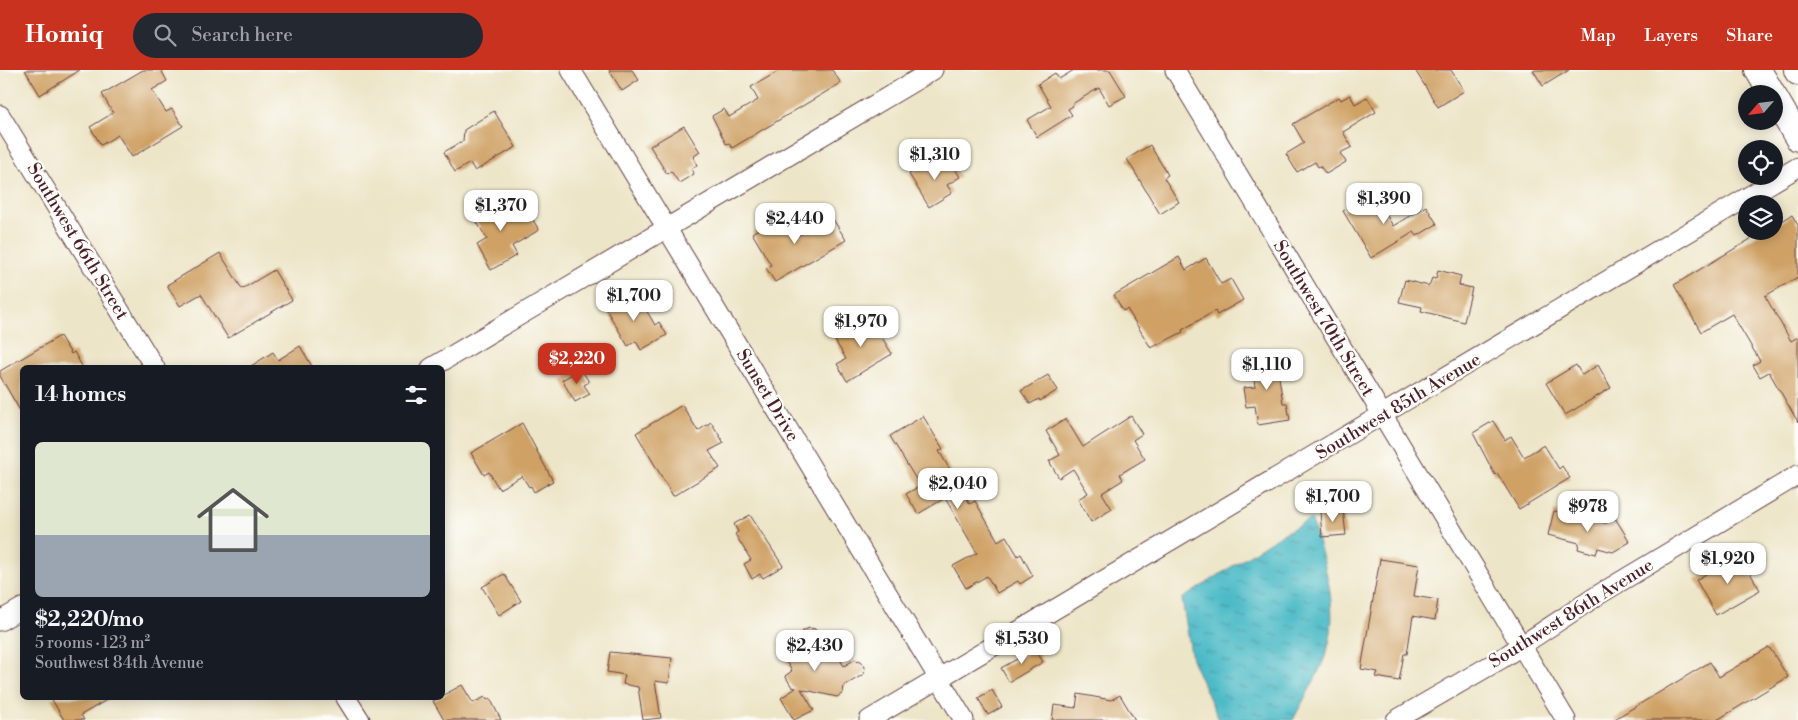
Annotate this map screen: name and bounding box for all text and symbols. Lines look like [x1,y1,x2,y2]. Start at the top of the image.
search box [133,13,483,58]
text: Homiq [25,20,103,50]
icon: search [151,21,179,49]
text: Search here [191,23,293,47]
text: Map [1581,24,1616,47]
text: Layers [1644,24,1698,47]
text: Share [1726,24,1773,47]
north arrow [1738,85,1782,130]
map controls [1738,85,1783,240]
pin: $1,310 [894,138,976,181]
button: locate [1738,140,1783,185]
text: $1,310 [910,145,960,165]
street label: Southwest 66th Street [22,159,134,324]
pin: $1,390 [1343,182,1425,225]
text: $1,390 [1357,189,1411,209]
pin: $1,370 [460,190,542,232]
button: layers [1738,195,1783,240]
text: $1,370 [475,196,527,216]
pin: $2,440 [754,202,836,245]
text: $2,440 [766,209,824,229]
street label: Southwest 70th Street [1268,236,1380,401]
pin: $1,700 [593,280,675,322]
text: $1,700 [607,286,661,306]
pin: $1,970 [820,306,902,348]
text: $1,970 [835,312,887,332]
pin: $2,220 [536,342,618,385]
street label: Sunset Drive [731,345,804,446]
pin: $1,110 [1226,348,1308,391]
street label: Southwest 85th Avenue [1311,348,1485,465]
text: $2,220 [549,349,605,369]
text: $1,110 [1242,355,1292,375]
icon: filters [402,381,430,409]
text: 14 homes [35,382,126,408]
pin: $2,040 [917,468,999,510]
text: $2,040 [929,474,987,494]
icon: home [188,475,278,565]
pin: $1,700 [1292,480,1374,523]
text: $1,700 [1306,487,1360,507]
pin: $978 [1558,490,1618,533]
text: $978 [1569,497,1607,517]
pin: $1,920 [1687,542,1769,585]
text: $1,920 [1701,549,1755,569]
street label: Southwest 86th Avenue [1485,553,1658,673]
text: $2,220/mo [35,607,144,633]
pin: $1,530 [981,622,1063,665]
text: $1,530 [995,629,1049,649]
pin: $2,430 [774,630,856,672]
text: 5 rooms · 123 m² [35,633,150,653]
text: $2,430 [787,636,843,656]
text: Southwest 84th Avenue [35,653,204,673]

